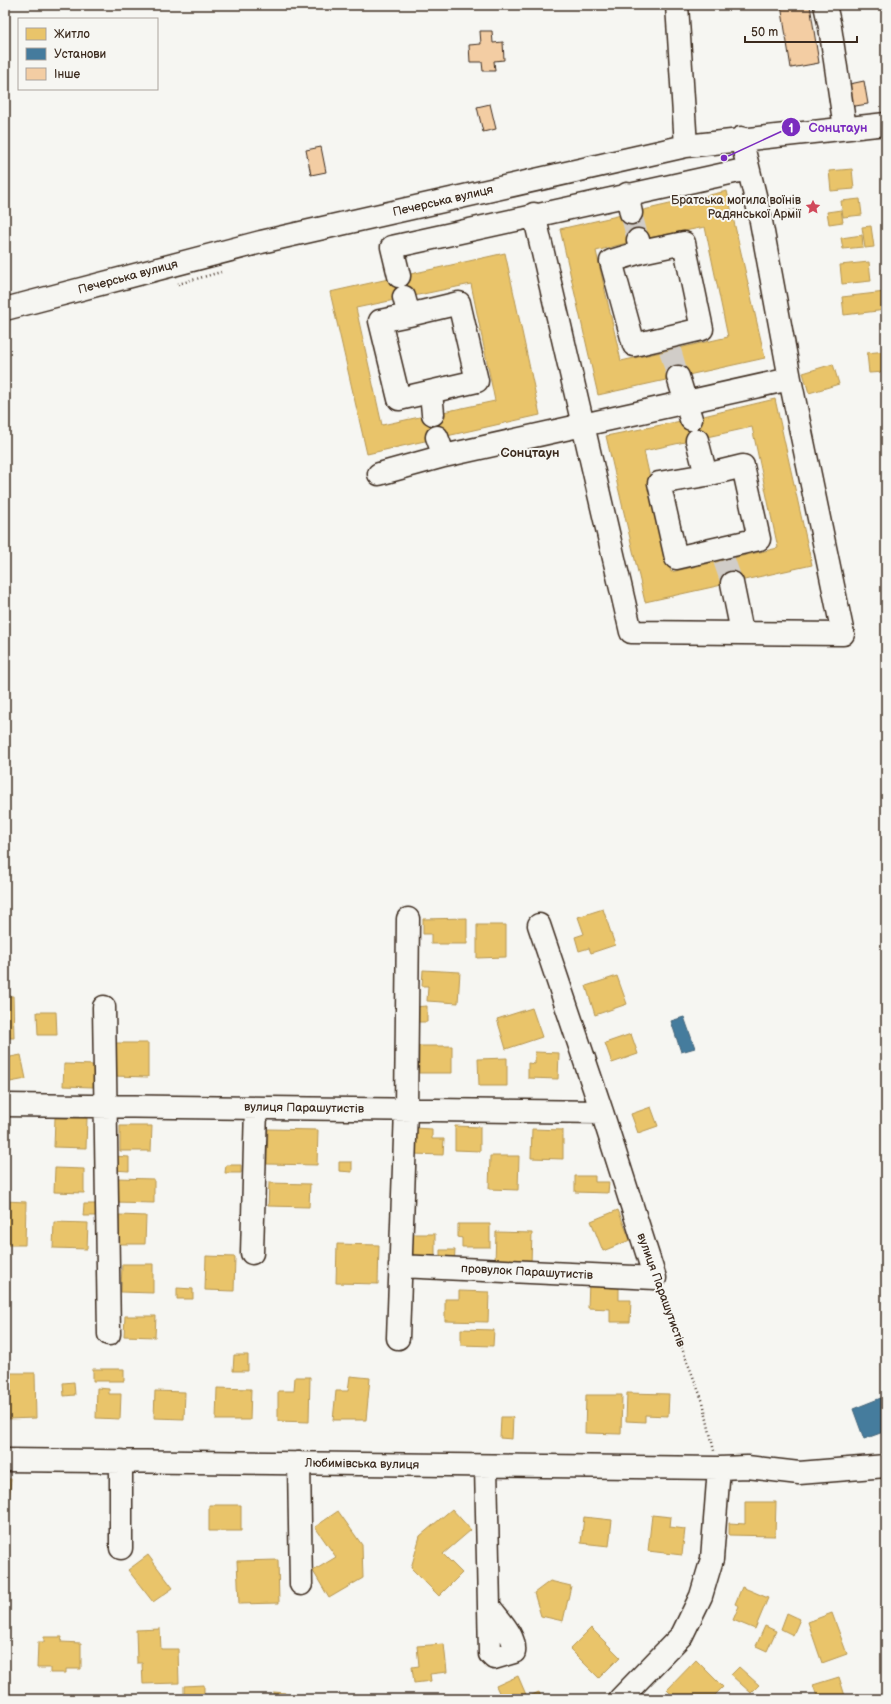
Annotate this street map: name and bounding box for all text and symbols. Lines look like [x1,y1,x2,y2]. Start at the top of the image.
legend [18,18,158,90]
scale bar [745,18,857,44]
text: 50 m [751,25,778,40]
text: Житло [54,27,90,42]
text: Установи [54,47,106,62]
text: Інше [54,67,80,82]
callout: Сонцтаун [781,115,875,140]
text: Сонцтаун [809,120,867,136]
text: 1 [788,121,794,136]
street label: Печерська вулиця [391,182,495,220]
place label: Братська могила воїнів Радянської Армії [671,193,802,222]
place icon: Братська могила воїнів Радянської Армії [804,198,822,216]
street label: Печерська вулиця [76,256,180,298]
district label: Сонцтаун [501,445,559,461]
street label: вулиця Парашутистів [244,1099,365,1117]
street label: вулиця Парашутистів [633,1231,689,1350]
street label: провулок Парашутистів [461,1261,594,1283]
street label: Любимівська вулиця [304,1455,420,1473]

